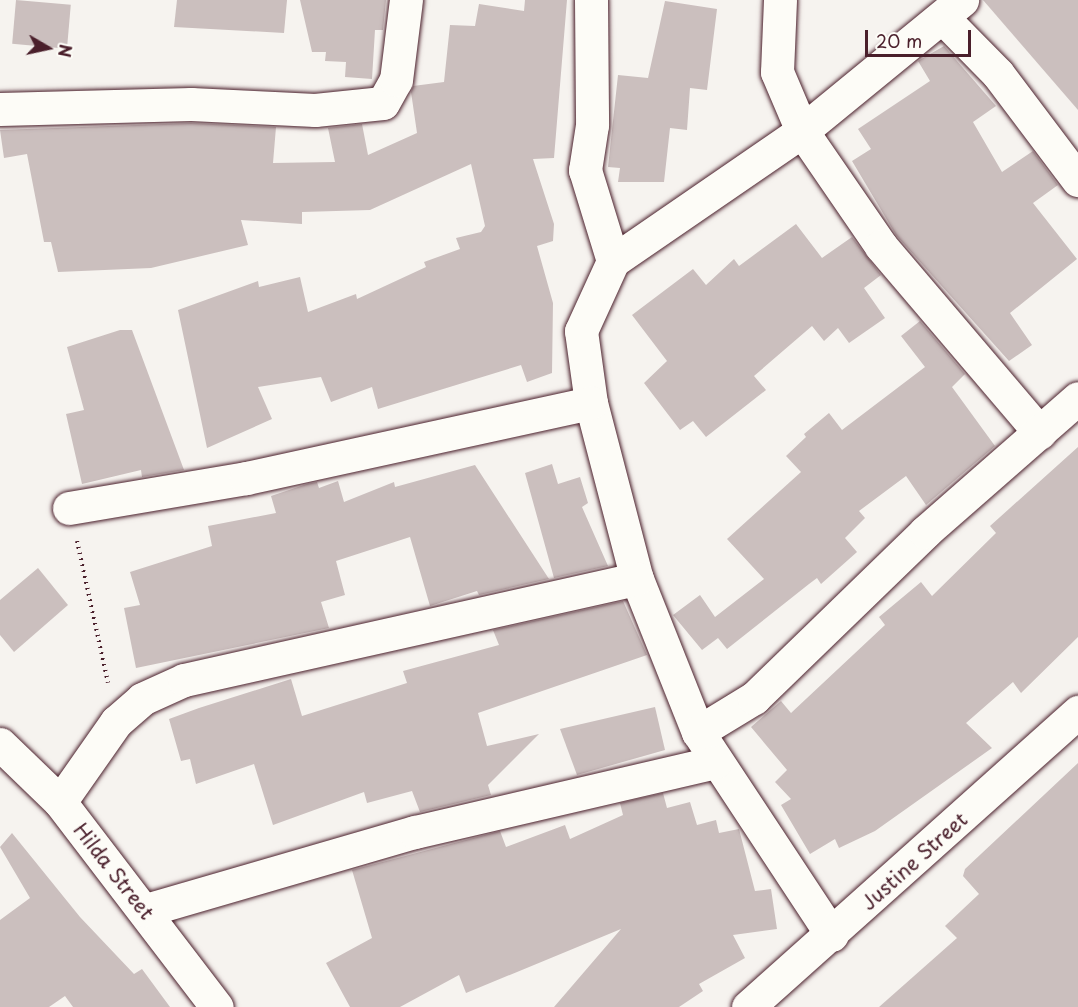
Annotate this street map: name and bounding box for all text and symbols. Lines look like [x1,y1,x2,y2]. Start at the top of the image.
north arrow [18,18,78,78]
scale bar [868,18,974,56]
text: 20 m [876,27,922,54]
text: N [53,43,79,59]
street label: Justine Street [856,807,972,915]
street label: Hilda Street [69,818,159,924]

